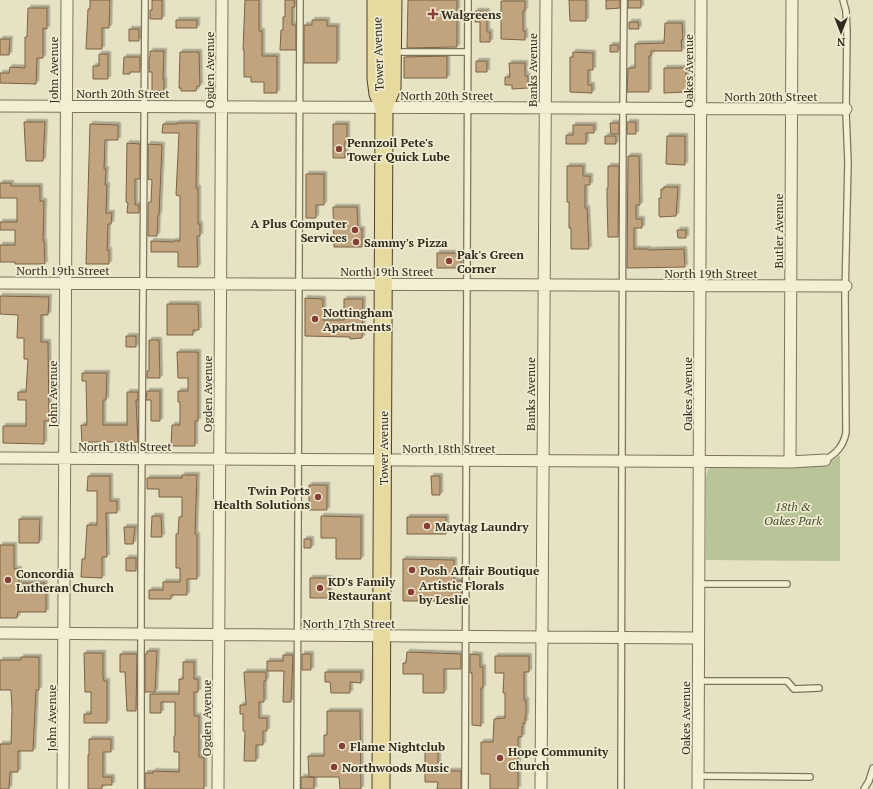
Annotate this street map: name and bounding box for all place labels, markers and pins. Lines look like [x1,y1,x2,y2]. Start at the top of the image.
place label: Walgreens [441,7,502,22]
marker: Walgreens [428,9,438,19]
place label: Pennzoil Pete's Tower Quick Lube [347,135,451,164]
marker: Pennzoil Pete's Tower Quick Lube [334,144,344,154]
place label: A Plus Computer Services [250,216,348,245]
marker: A Plus Computer Services [350,225,360,235]
place label: Sammy's Pizza [364,235,448,250]
marker: Sammy's Pizza [351,237,361,247]
place label: Pak's Green Corner [457,247,524,276]
marker: Pak's Green Corner [444,256,454,266]
place label: Nottingham Apartments [323,305,393,334]
marker: Nottingham Apartments [310,314,320,324]
place label: Twin Ports Health Solutions [214,483,311,512]
marker: Twin Ports Health Solutions [313,492,323,502]
place label: Maytag Laundry [435,519,529,534]
marker: Maytag Laundry [422,521,432,531]
place label: Posh Affair Boutique [420,563,540,578]
marker: Posh Affair Boutique [407,565,417,575]
place label: Concordia Lutheran Church [16,566,114,595]
place label: KD's Family Restaurant [328,574,396,603]
marker: Concordia Lutheran Church [3,575,13,585]
place label: Artistic Florals by Leslie [418,578,505,607]
marker: KD's Family Restaurant [315,583,325,593]
marker: Artistic Florals by Leslie [406,587,416,597]
place label: Flame Nightclub [350,739,445,754]
marker: Flame Nightclub [337,741,347,751]
place label: Hope Community Church [508,744,609,773]
marker: Hope Community Church [495,753,505,763]
place label: Northwoods Music [342,760,449,775]
marker: Northwoods Music [329,762,339,772]

